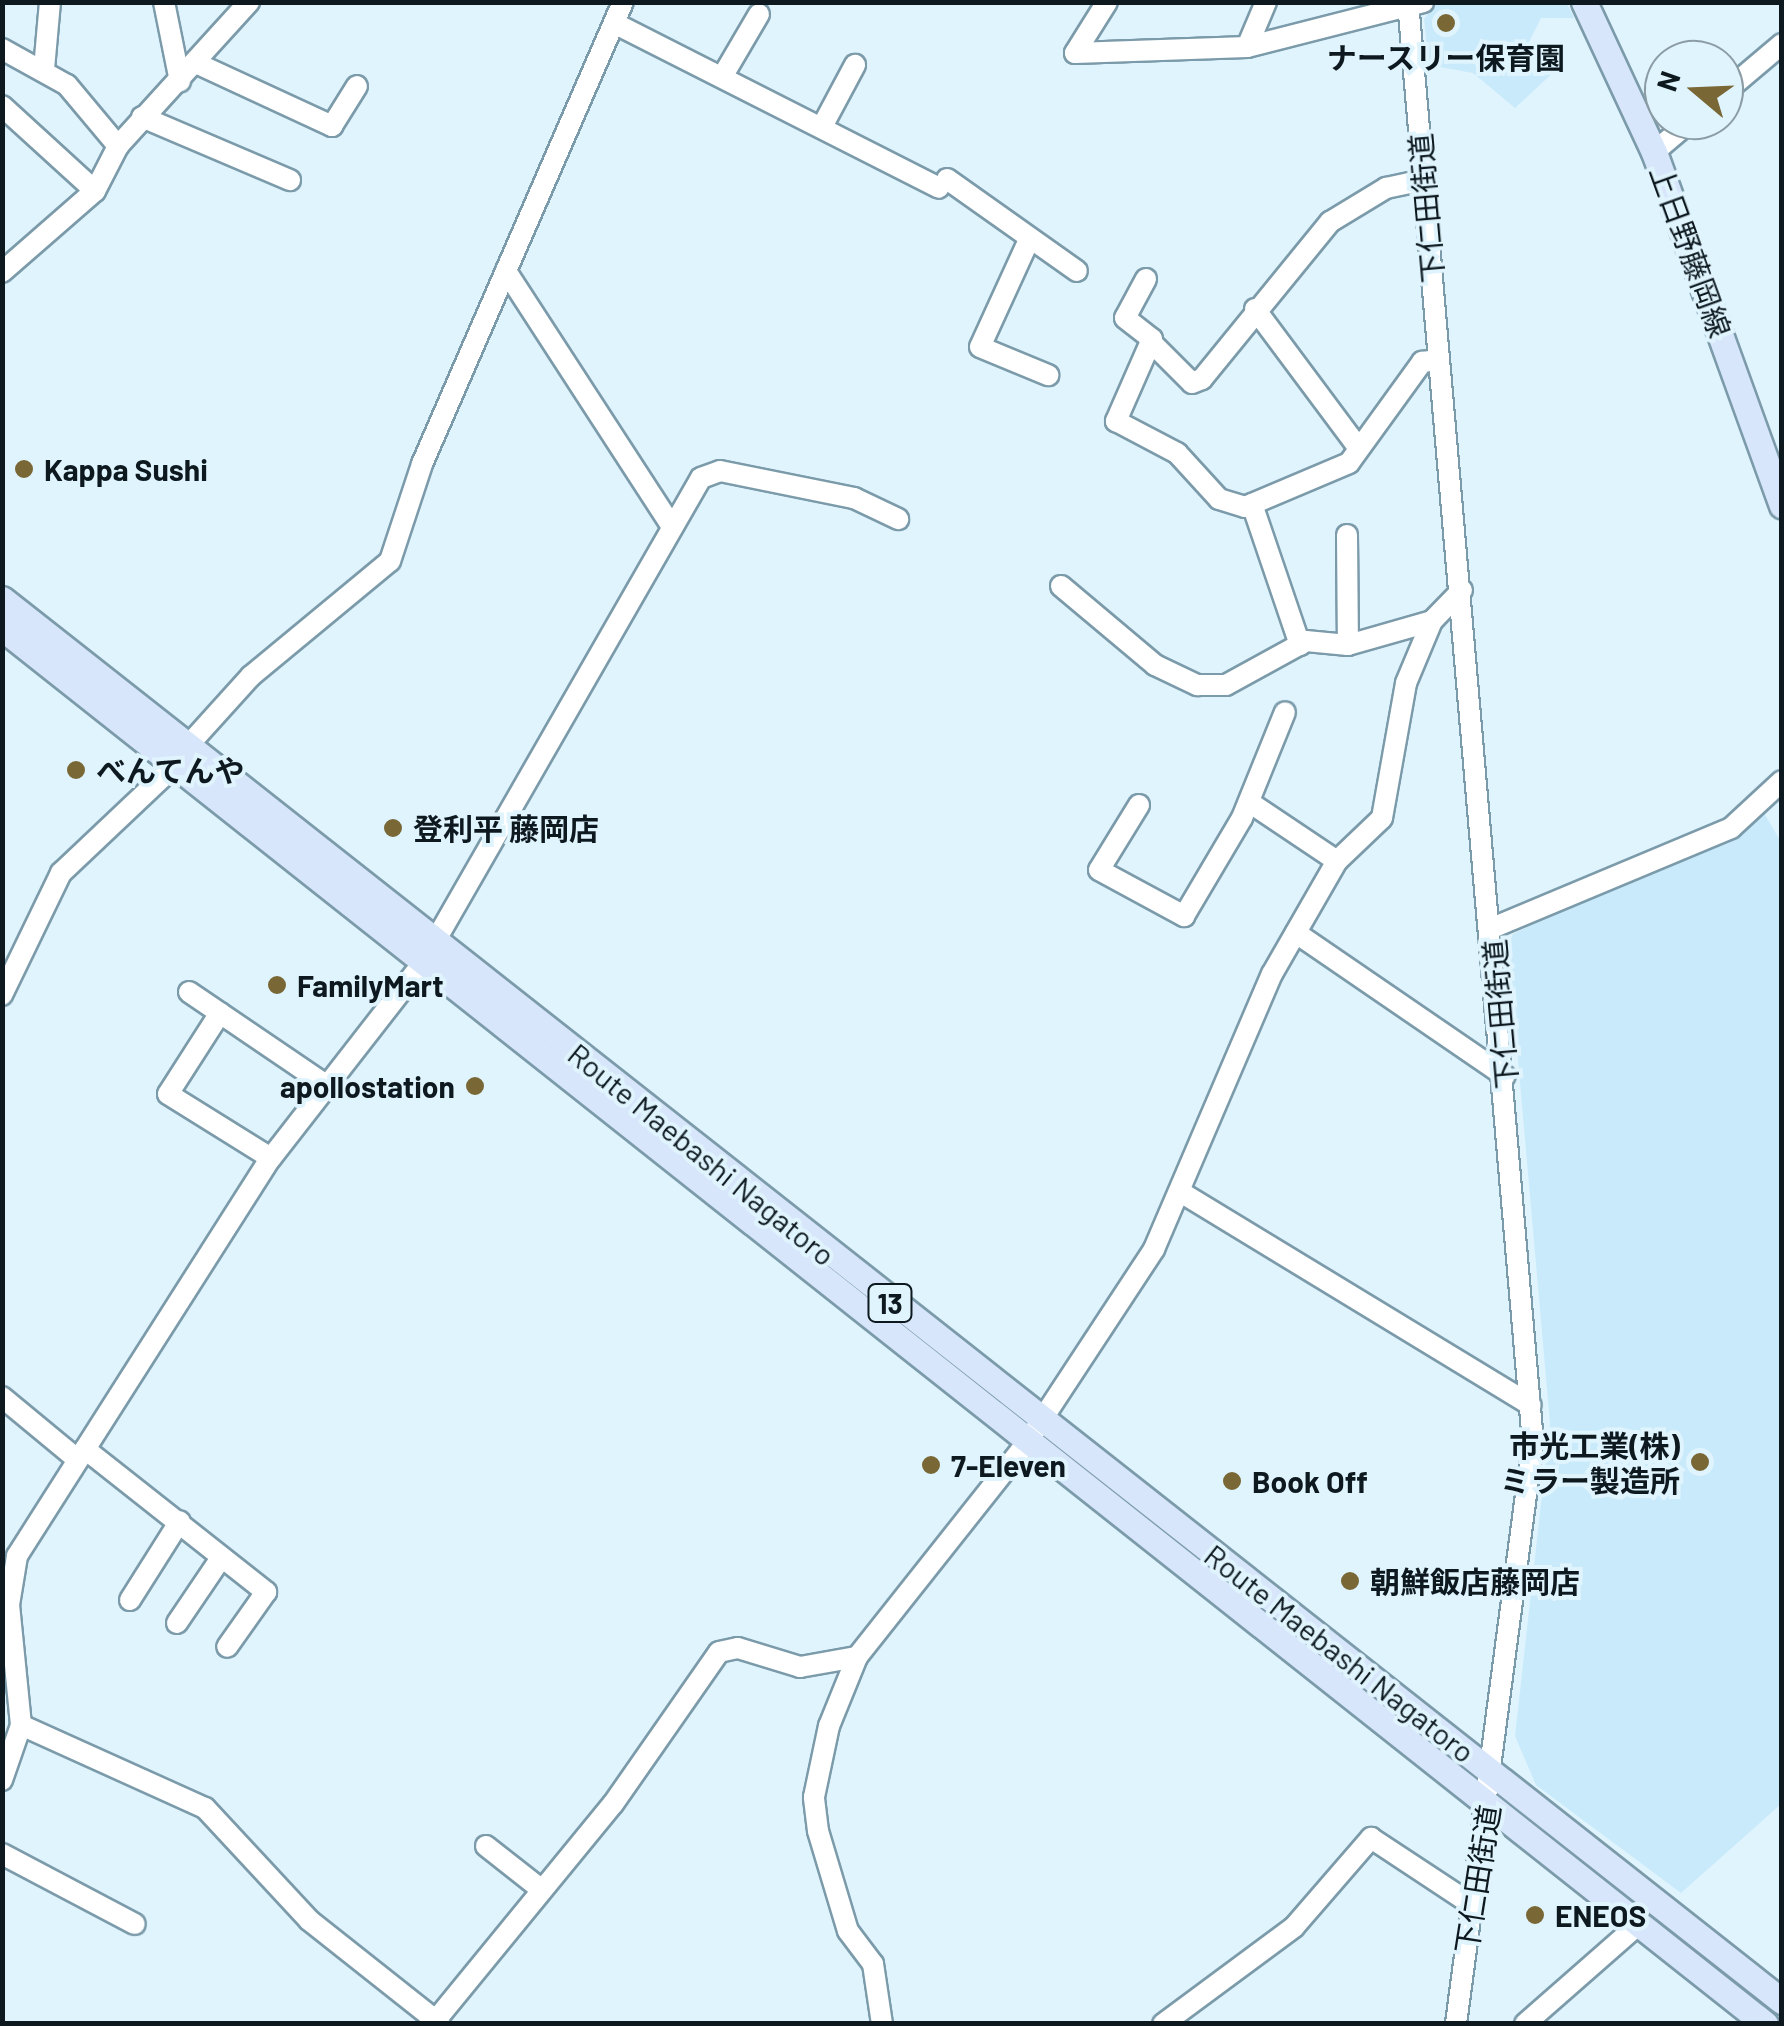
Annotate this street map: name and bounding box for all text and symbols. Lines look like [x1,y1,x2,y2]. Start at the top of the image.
marker: ナースリー保育園 [1435,12,1457,34]
place label: ナースリー保育園 [1326,39,1566,75]
north arrow [1644,40,1744,140]
text: N [1648,67,1687,95]
street label: 下仁田街道 [1402,132,1450,284]
street label: 上日野藤岡線 [1643,160,1739,342]
place label: Kappa Sushi [44,451,208,487]
marker: Kappa Sushi [13,458,35,480]
place label: べんてんや [96,752,246,788]
marker: べんてんや [65,759,87,781]
place label: 登利平 藤岡店 [413,810,599,846]
marker: 登利平 藤岡店 [382,817,404,839]
street label: 下仁田街道 [1476,938,1524,1090]
place label: FamilyMart [297,967,444,1003]
marker: FamilyMart [266,974,288,996]
street label: Route Maebashi Nagatoro [561,1035,843,1273]
place label: apollostation [280,1068,455,1104]
marker: apollostation [464,1075,486,1097]
road number: 13 [865,1280,915,1326]
place label: 市光工業(株) ミラー製造所 [1500,1427,1680,1498]
place label: 7-Eleven [951,1447,1066,1483]
marker: 市光工業(株) ミラー製造所 [1689,1451,1711,1473]
marker: 7-Eleven [920,1454,942,1476]
place label: Book Off [1252,1463,1368,1499]
marker: Book Off [1221,1470,1243,1492]
street label: Route Maebashi Nagatoro [1198,1536,1482,1770]
place label: 朝鮮飯店藤岡店 [1370,1563,1580,1599]
marker: 朝鮮飯店藤岡店 [1339,1570,1361,1592]
street label: 下仁田街道 [1447,1802,1507,1956]
place label: ENEOS [1555,1897,1646,1933]
marker: ENEOS [1524,1904,1546,1926]

